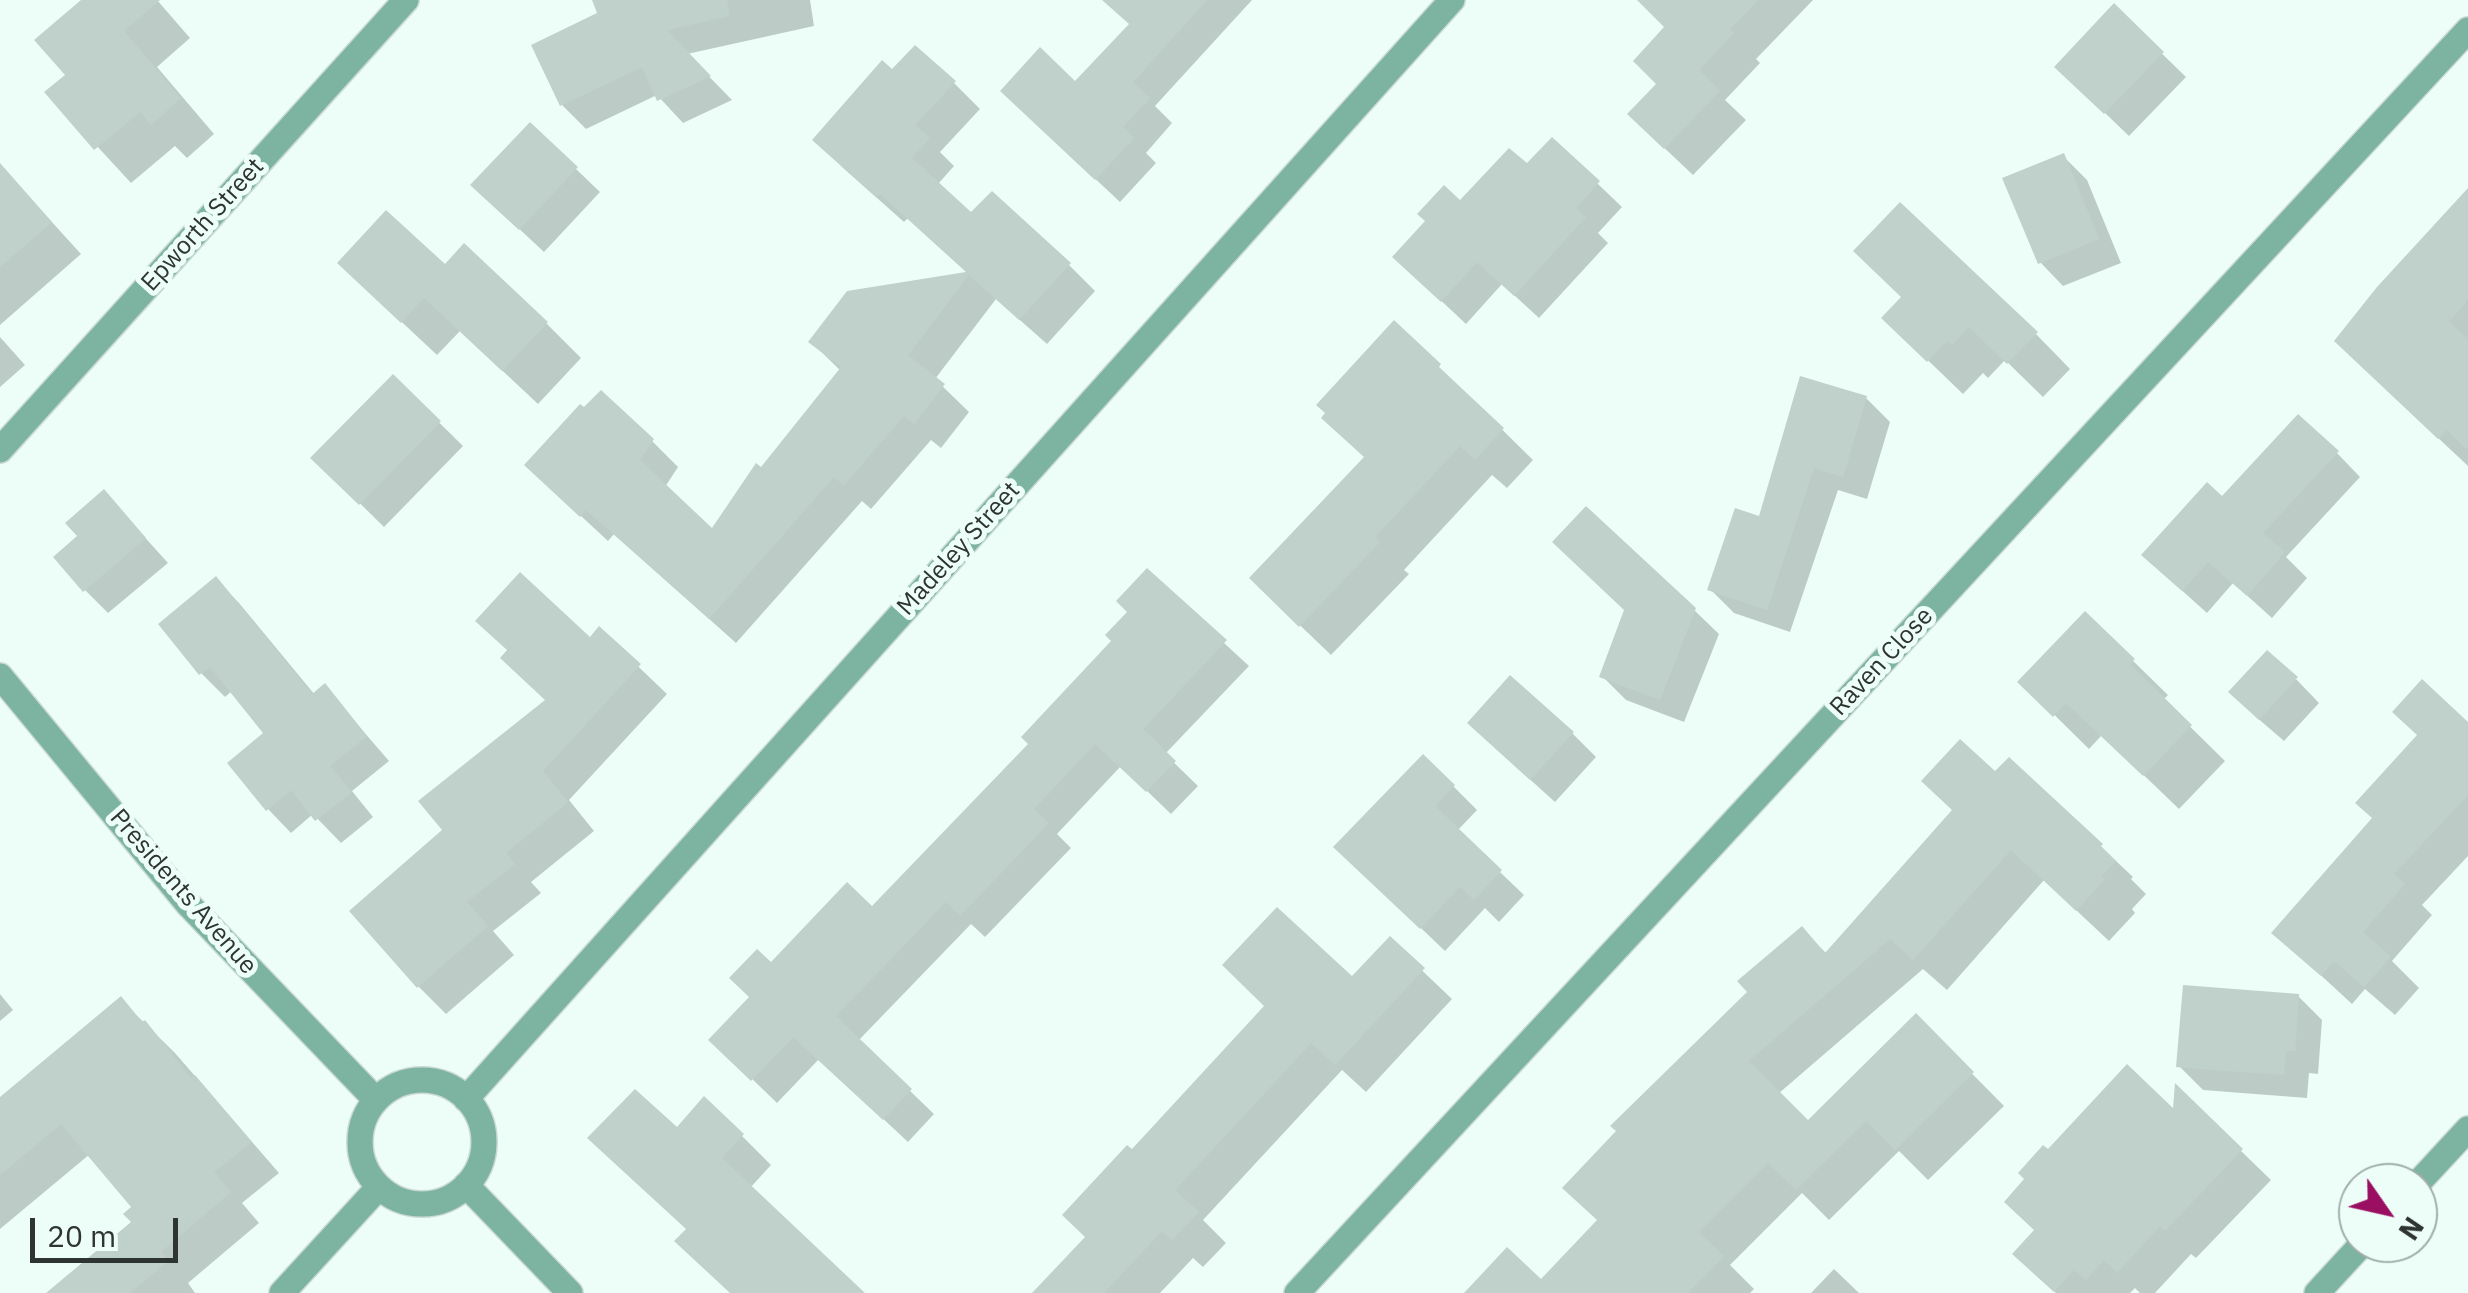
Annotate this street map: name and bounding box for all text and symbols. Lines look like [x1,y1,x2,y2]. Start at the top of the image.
street label: Epworth Street [135,152,271,298]
street label: Madeley Street [891,476,1027,622]
street label: Raven Close [1824,602,1940,722]
street label: Presidents Avenue [103,803,263,981]
north arrow [2338,1163,2438,1263]
scale bar [35,1198,182,1260]
text: N [2391,1210,2433,1248]
text: 20 m [47,1216,116,1255]

